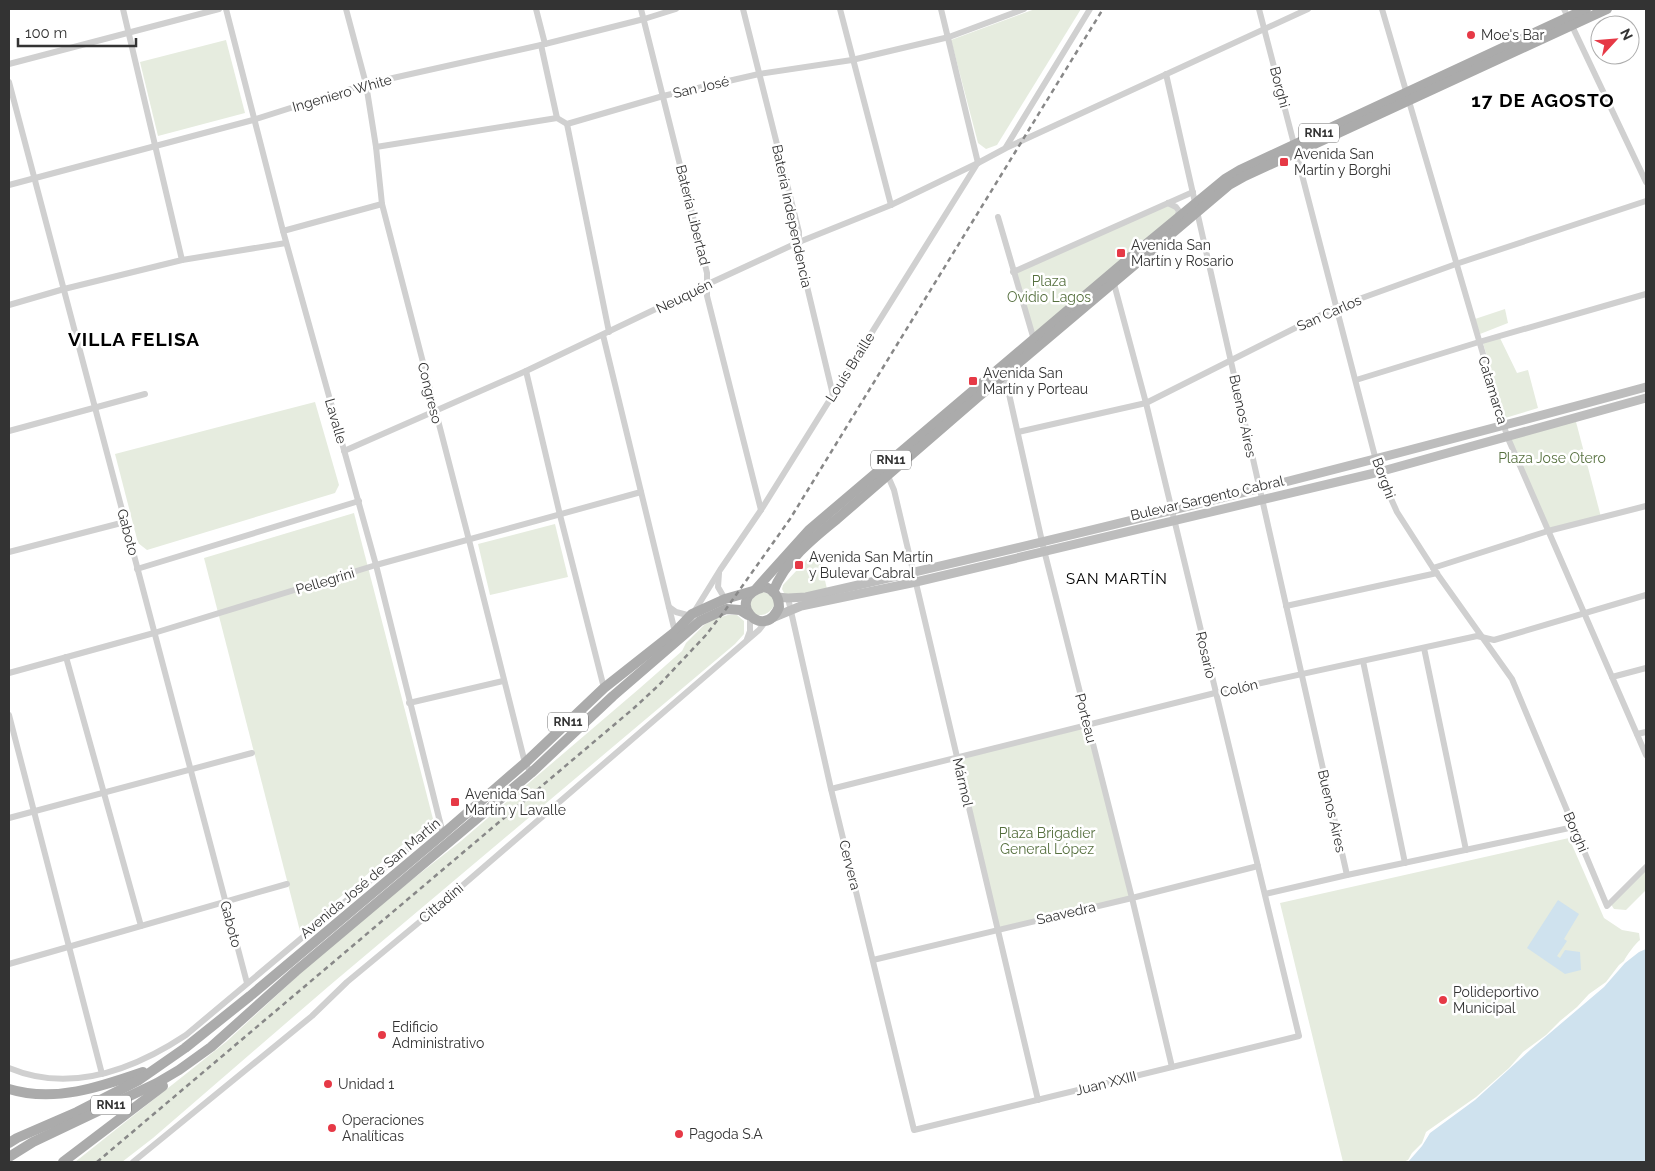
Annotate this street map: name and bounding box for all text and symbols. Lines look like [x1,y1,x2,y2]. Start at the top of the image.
scale bar [18,15,135,47]
north arrow [1590,15,1640,65]
text: 100 m [25,24,67,42]
text: N [1617,26,1636,43]
place label: Moe's Bar [1481,27,1544,43]
marker: Moe's Bar [1465,29,1477,41]
street label: Borghi [1267,65,1293,109]
street label: Ingeniero White [290,71,394,115]
street label: San José [671,73,731,101]
district label: 17 DE AGOSTO [1471,89,1615,111]
road number: RN11 [1299,124,1339,142]
street label: Batería Independencia [769,143,815,289]
place label: Avenida San Martín y Borghi [1294,146,1391,178]
marker: Avenida San Martín y Borghi [1278,156,1290,168]
street label: Batería Libertad [673,163,713,267]
place label: Avenida San Martín y Rosario [1131,237,1234,269]
marker: Avenida San Martín y Rosario [1115,247,1127,259]
park label: Plaza Ovidio Lagos [1007,273,1091,305]
street label: Neuquén [653,276,715,316]
street label: San Carlos [1294,292,1364,334]
district label: VILLA FELISA [68,328,200,350]
street label: Louis Braille [822,329,878,405]
street label: Catamarca [1475,354,1511,426]
street label: Congreso [415,361,445,425]
place label: Avenida San Martín y Porteau [983,365,1088,397]
street label: Buenos Aires [1226,373,1260,459]
marker: Avenida San Martín y Porteau [967,375,979,387]
street label: Lavalle [322,397,350,445]
road number: RN11 [871,450,911,470]
park label: Plaza Jose Otero [1498,450,1606,466]
street label: Borghi [1369,455,1399,501]
street label: Bulevar Sargento Cabral [1129,473,1285,523]
street label: Gaboto [114,507,142,557]
place label: Avenida San Martín y Bulevar Cabral [809,549,933,581]
marker: Avenida San Martín y Bulevar Cabral [793,559,805,571]
street label: Pellegrini [294,565,356,597]
district label: SAN MARTÍN [1066,570,1168,588]
street label: Rosario [1193,630,1219,680]
street label: Colón [1219,676,1259,700]
street label: Porteau [1072,692,1100,744]
road number: RN11 [548,712,588,732]
street label: Mármol [950,756,976,808]
street label: Buenos Aires [1315,768,1349,854]
place label: Avenida San Martín y Lavalle [465,786,566,818]
marker: Avenida San Martín y Lavalle [449,796,461,808]
street label: Borghi [1560,809,1592,855]
street label: Avenida José de San Martín [297,815,443,941]
park label: Plaza Brigadier General López [999,825,1095,857]
street label: Cervera [836,838,864,892]
street label: Cittadini [416,880,466,926]
street label: Saavedra [1035,898,1097,928]
street label: Gaboto [217,899,245,949]
place label: Polideportivo Municipal [1453,984,1539,1016]
marker: Polideportivo Municipal [1437,994,1449,1006]
place label: Edificio Administrativo [392,1019,484,1051]
marker: Edificio Administrativo [376,1029,388,1041]
street label: Juan XXIII [1074,1068,1138,1098]
place label: Unidad 1 [338,1076,394,1092]
marker: Unidad 1 [322,1078,334,1090]
road number: RN11 [91,1096,131,1114]
place label: Operaciones Analíticas [342,1112,424,1144]
marker: Operaciones Analíticas [326,1122,338,1134]
place label: Pagoda S.A [689,1126,763,1142]
marker: Pagoda S.A [673,1128,685,1140]

